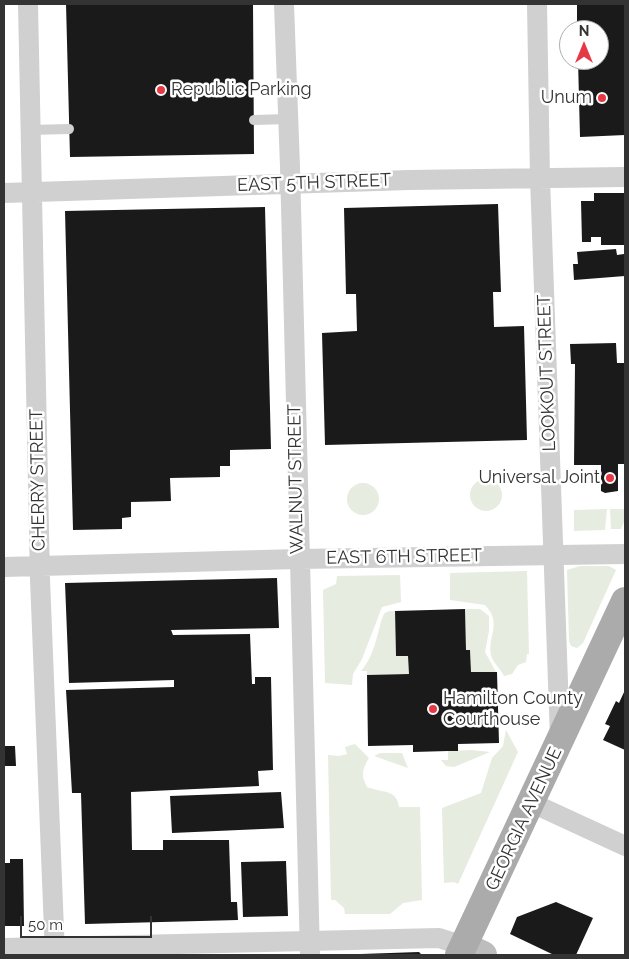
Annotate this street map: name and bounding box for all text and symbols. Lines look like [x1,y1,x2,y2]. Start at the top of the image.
north arrow [559,20,609,70]
text: N [579,23,589,39]
place label: Republic Parking [171,79,312,101]
marker: Republic Parking [155,84,167,96]
place label: Unum [541,87,592,109]
marker: Unum [596,92,608,104]
street label: EAST 5TH STREET [237,170,391,196]
street label: LOOKOUT STREET [533,294,561,452]
street label: WALNUT STREET [284,404,308,554]
street label: CHERRY STREET [26,409,50,551]
place label: Universal Joint [478,467,600,489]
marker: Universal Joint [604,472,616,484]
street label: EAST 6TH STREET [326,545,482,569]
place label: Hamilton County Courthouse [443,688,583,731]
marker: Hamilton County Courthouse [427,703,439,715]
street label: GEORGIA AVENUE [481,744,567,894]
scale bar [22,906,155,938]
text: 50 m [28,916,63,934]

